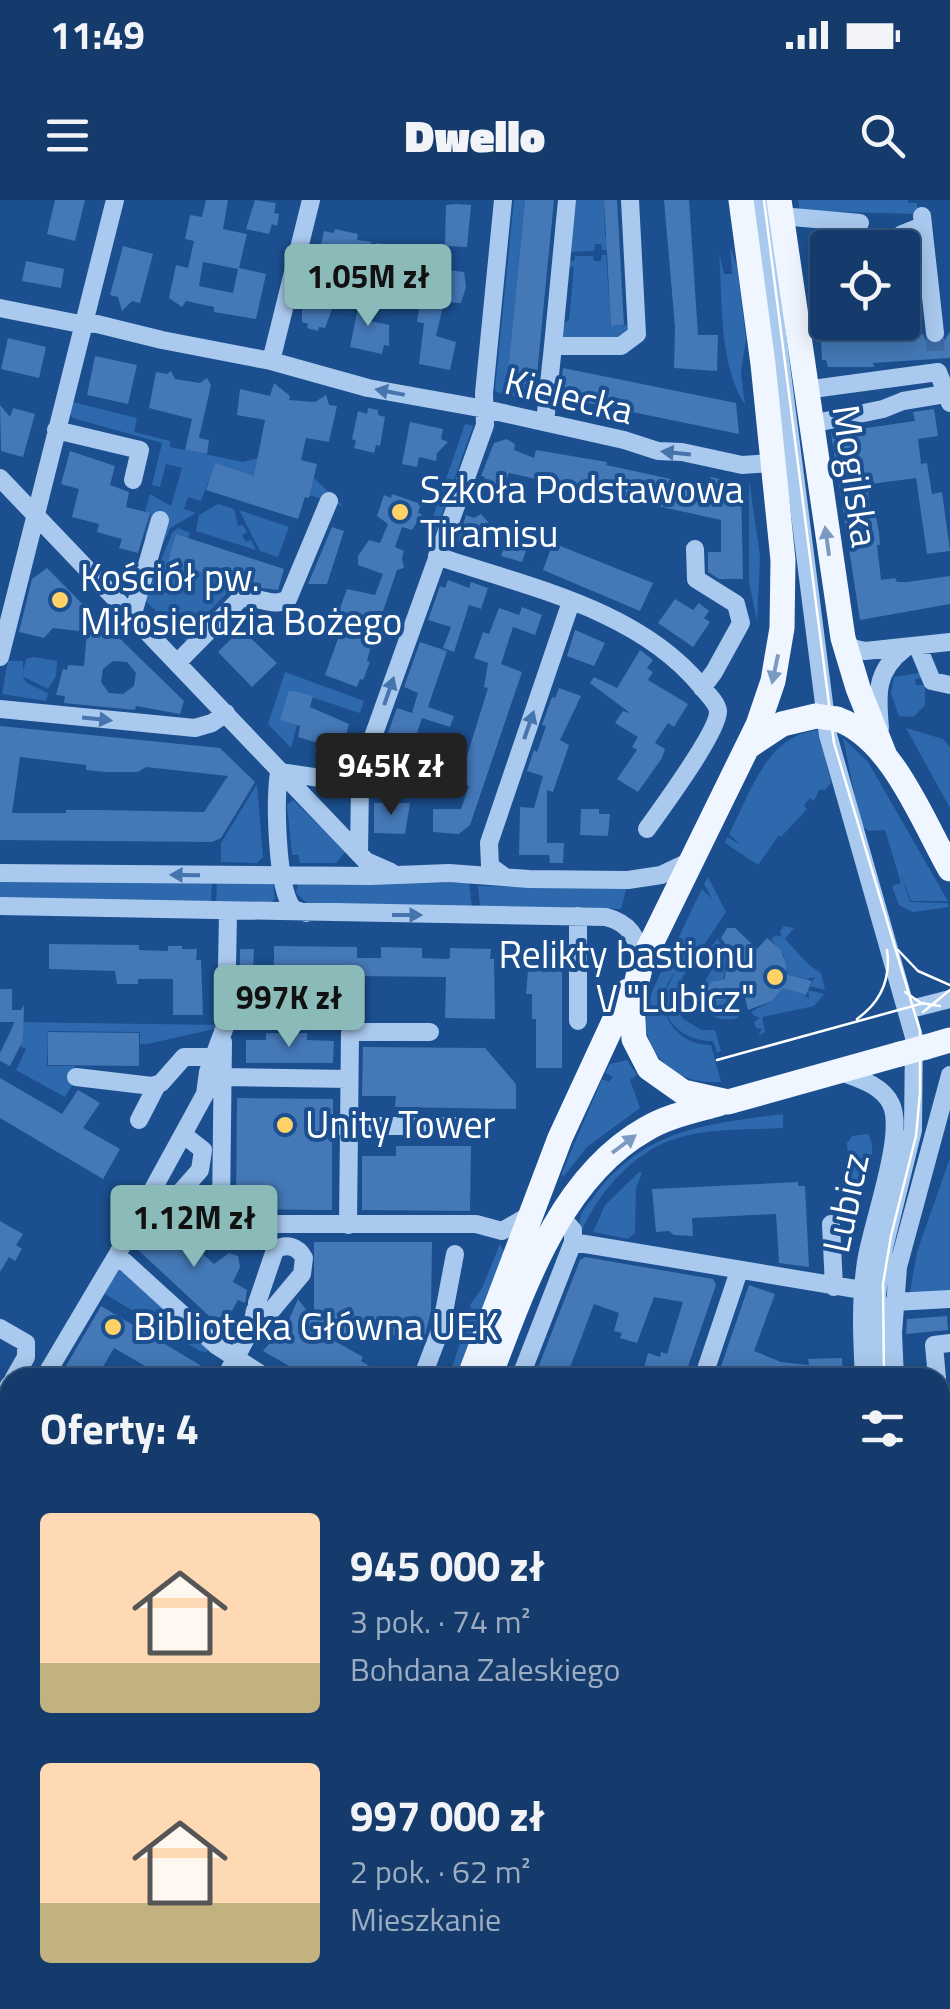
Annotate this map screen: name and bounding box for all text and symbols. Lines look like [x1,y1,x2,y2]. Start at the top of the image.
text: 11:49 [50,6,145,64]
text: Dwello [405,101,545,169]
icon: menu [40,108,95,163]
icon: search [855,108,910,163]
map controls [810,230,920,340]
button: locate [810,230,920,340]
pin: 1.05M zł [265,244,471,329]
text: 1.05M zł [306,252,430,300]
street label: Kielecka [499,351,640,439]
one-way arrow [374,384,405,399]
street label: Mogilska [817,401,895,551]
one-way arrow [660,445,692,461]
place label: Szkoła Podstawowa Tiramisu [420,460,744,562]
marker: Szkoła Podstawowa Tiramisu [389,501,411,523]
one-way arrow [819,525,835,557]
place label: Kościół pw. Miłosierdzia Bożego [80,548,402,650]
marker: Kościół pw. Miłosierdzia Bożego [49,589,71,611]
one-way arrow [767,654,782,685]
one-way arrow [382,676,397,706]
one-way arrow [522,710,537,740]
one-way arrow [82,711,113,727]
pin: 945K zł [299,733,483,818]
text: 945K zł [338,741,444,789]
one-way arrow [169,867,201,883]
one-way arrow [392,907,424,923]
place label: Relikty bastionu V "Lubicz" [498,925,755,1027]
pin: 997K zł [197,965,381,1050]
marker: Relikty bastionu V "Lubicz" [764,966,786,988]
text: 997K zł [236,973,342,1021]
place label: Unity Tower [305,1095,496,1153]
marker: Unity Tower [274,1114,296,1136]
one-way arrow [611,1134,637,1154]
street label: Lubicz [806,1148,884,1258]
pin: 1.12M zł [91,1185,297,1270]
text: 1.12M zł [132,1193,256,1241]
place label: Biblioteka Główna UEK [133,1297,499,1355]
marker: Biblioteka Główna UEK [102,1316,124,1338]
text: Oferty: 4 [40,1396,199,1460]
icon: filters [855,1401,910,1456]
text: 945 000 zł [350,1533,545,1597]
icon: home [120,1553,240,1673]
text: 3 pok. · 74 m² [350,1597,531,1645]
text: Bohdana Zaleskiego [350,1645,620,1693]
text: 997 000 zł [350,1783,545,1847]
icon: home [120,1803,240,1923]
text: 2 pok. · 62 m² [350,1847,531,1895]
text: Mieszkanie [350,1895,501,1943]

